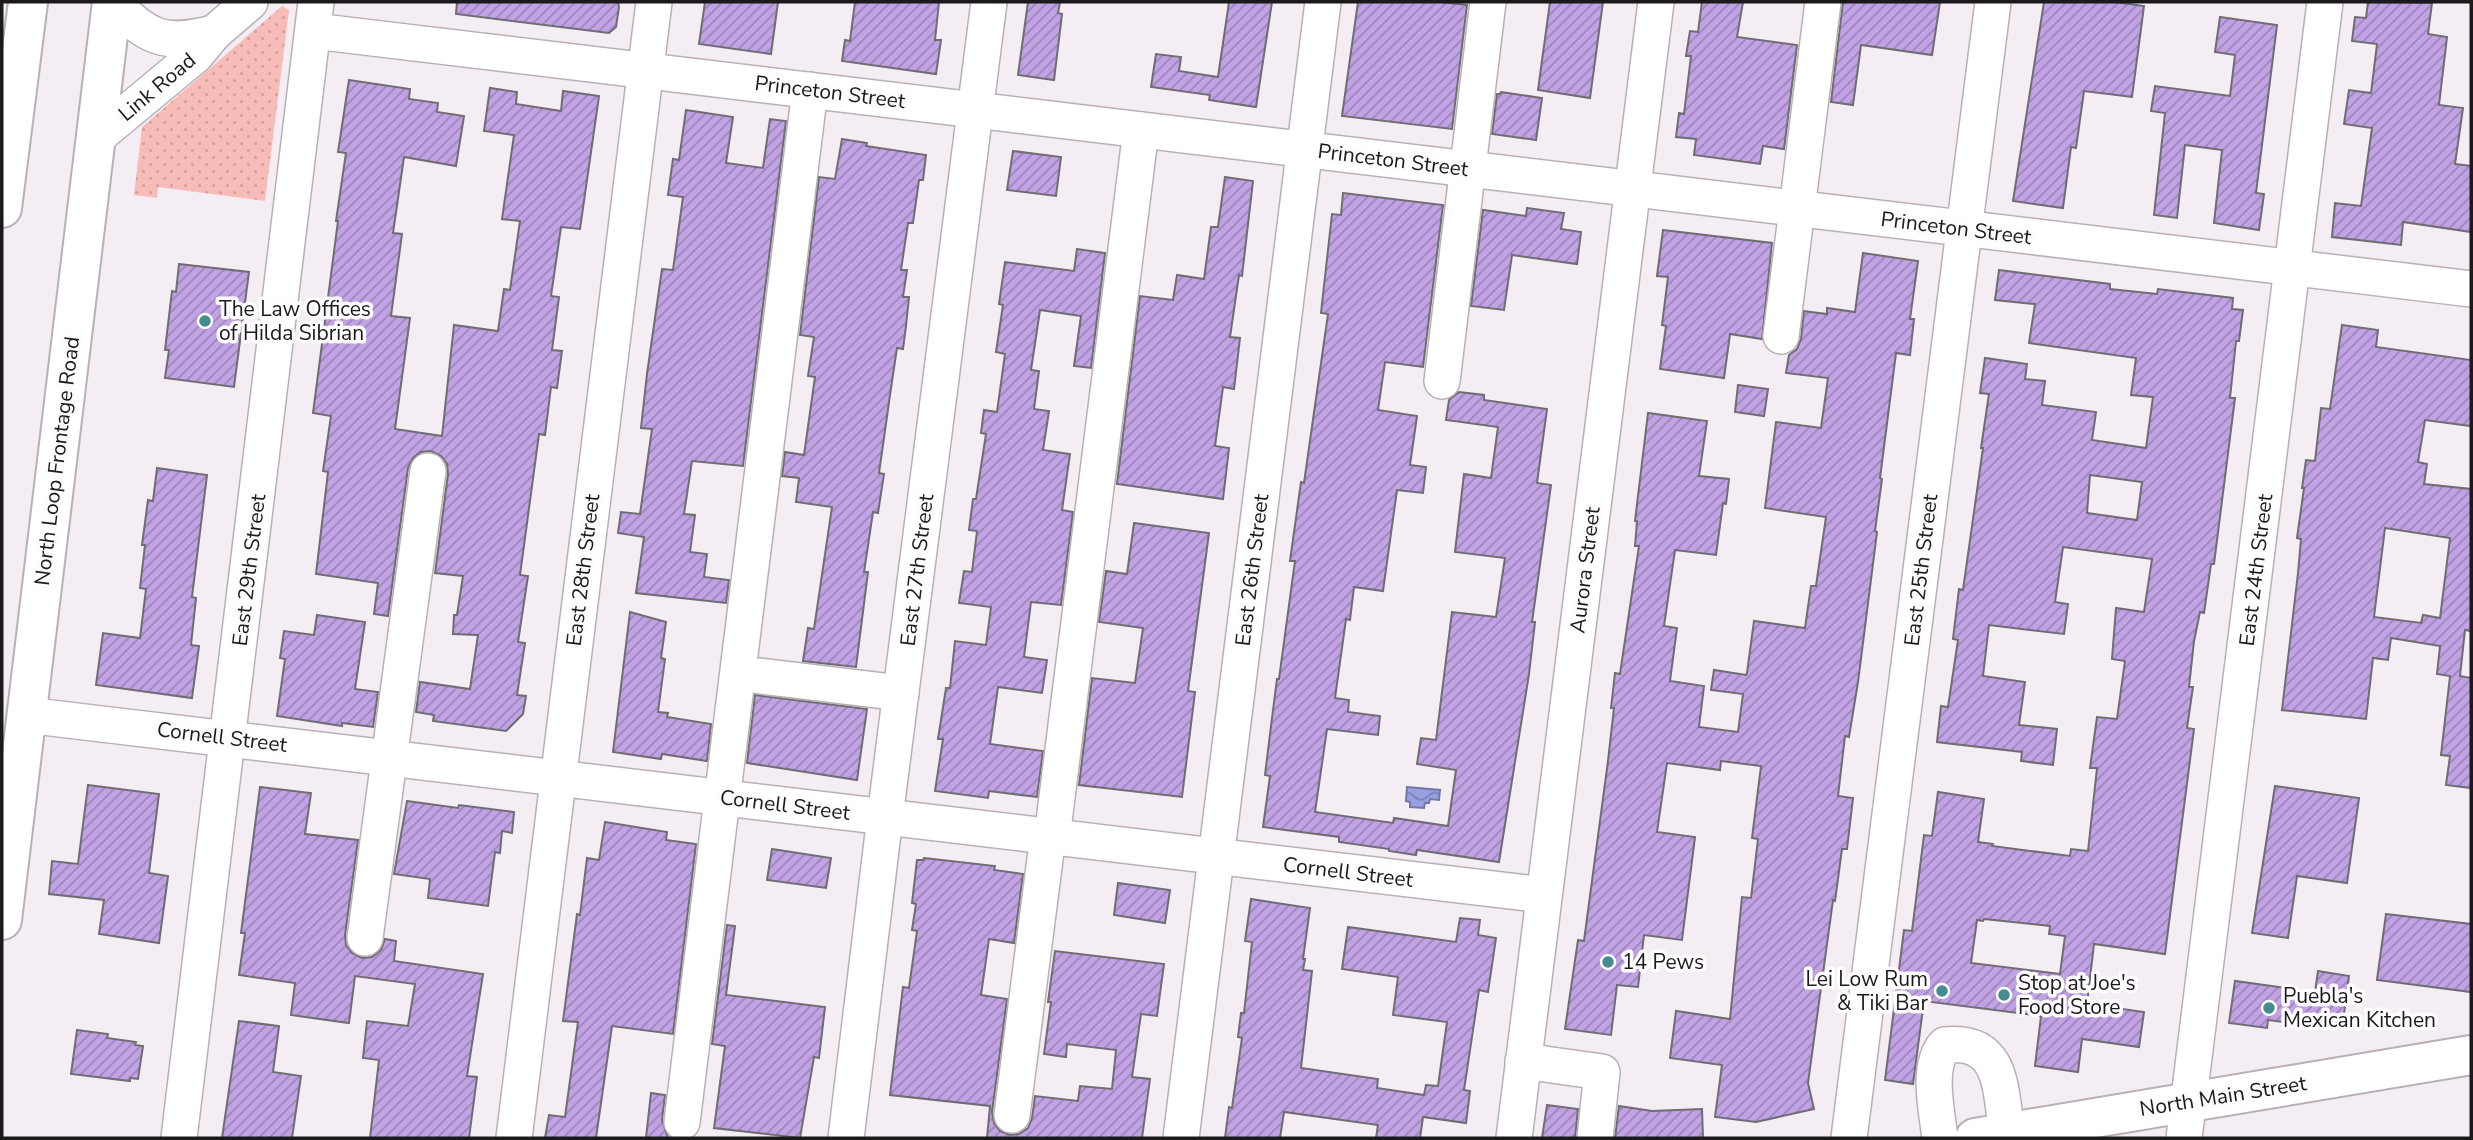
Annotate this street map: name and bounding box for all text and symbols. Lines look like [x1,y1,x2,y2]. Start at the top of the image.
street label: Link Road [112,46,202,128]
street label: Princeton Street [753,69,908,115]
street label: Princeton Street [1316,137,1471,183]
street label: Princeton Street [1879,205,2034,251]
place label: The Law Offices of Hilda Sibrian [219,295,371,347]
marker: The Law Offices of Hilda Sibrian [197,313,213,329]
street label: North Loop Frontage Road [28,335,86,587]
street label: East 29th Street [226,492,272,648]
street label: East 28th Street [560,492,606,648]
street label: East 27th Street [894,492,940,648]
street label: East 26th Street [1229,492,1275,648]
street label: East 25th Street [1898,492,1944,648]
street label: East 24th Street [2233,492,2279,648]
street label: Aurora Street [1563,504,1607,635]
street label: Cornell Street [155,715,289,759]
street label: Cornell Street [718,783,852,827]
street label: Cornell Street [1281,850,1415,894]
place label: 14 Pews [1622,948,1704,976]
marker: 14 Pews [1600,954,1616,970]
place label: Lei Low Rum & Tiki Bar [1806,965,1928,1017]
place label: Stop at Joe's Food Store [2018,969,2136,1021]
place label: Puebla's Mexican Kitchen [2283,982,2436,1034]
marker: Lei Low Rum & Tiki Bar [1934,983,1950,999]
marker: Stop at Joe's Food Store [1996,987,2012,1003]
marker: Puebla's Mexican Kitchen [2261,1000,2277,1016]
street label: North Main Street [2138,1069,2309,1123]

